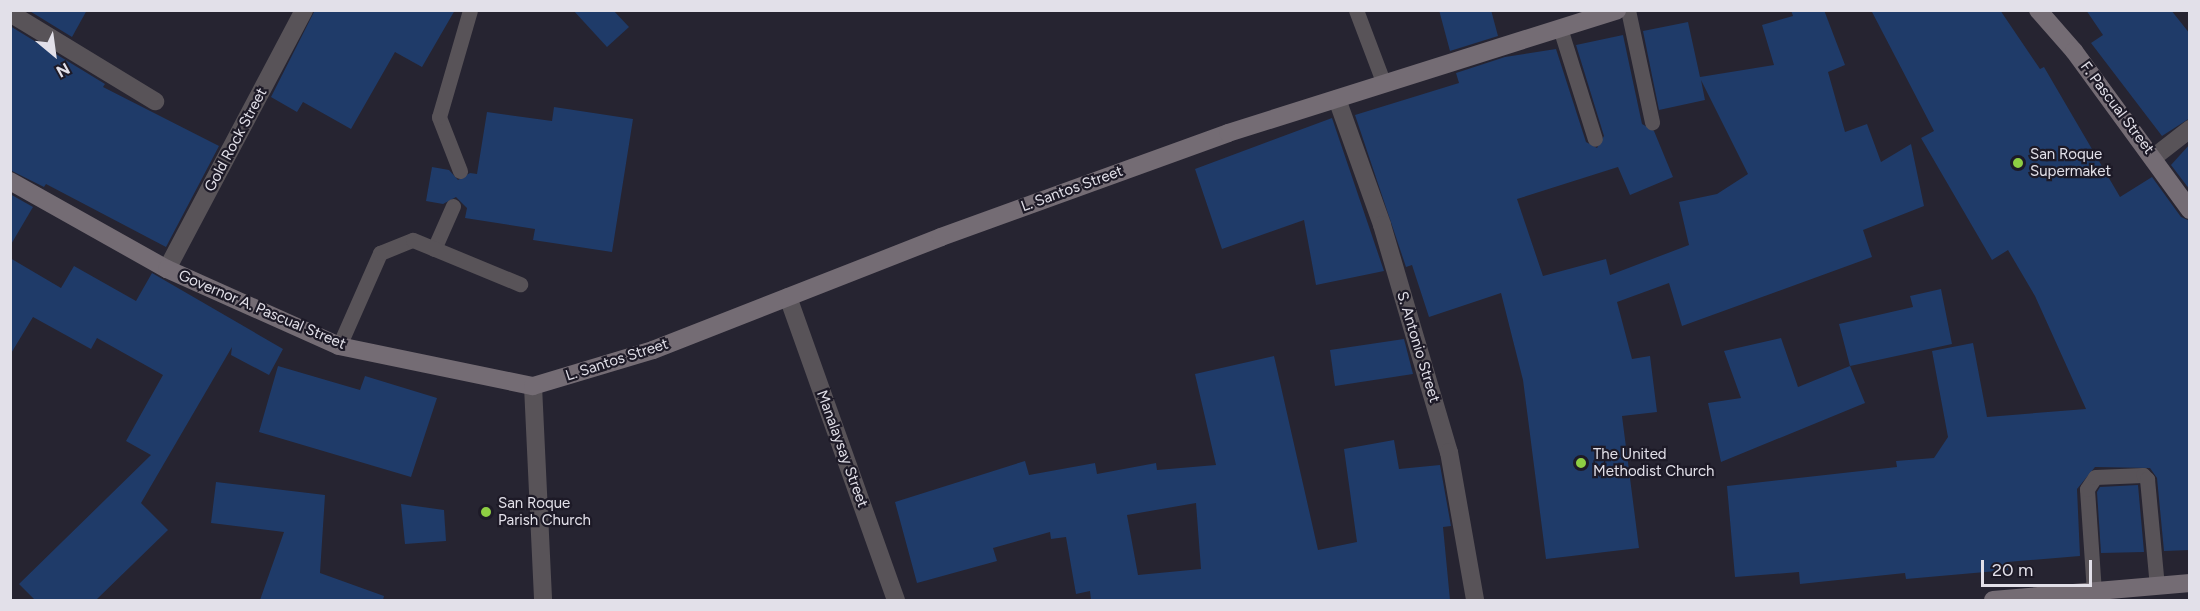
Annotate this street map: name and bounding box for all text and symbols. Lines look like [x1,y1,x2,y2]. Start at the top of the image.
north arrow [24,24,84,84]
street label: F. Pascual Street [2076,58,2158,158]
text: N [53,59,73,81]
street label: Gold Rock Street [201,85,271,195]
place label: San Roque Supermaket [2030,145,2111,180]
marker: San Roque Supermaket [2011,156,2025,170]
street label: L. Santos Street [1019,162,1125,216]
street label: Governor A. Pascual Street [176,267,348,353]
street label: S. Antonio Street [1393,289,1443,405]
street label: L. Santos Street [563,335,671,385]
street label: Manalaysay Street [812,388,872,510]
place label: The United Methodist Church [1593,445,1714,480]
marker: The United Methodist Church [1574,456,1588,470]
place label: San Roque Parish Church [498,494,591,529]
marker: San Roque Parish Church [479,505,493,519]
scale bar [1984,548,2095,586]
text: 20 m [1992,559,2033,581]

